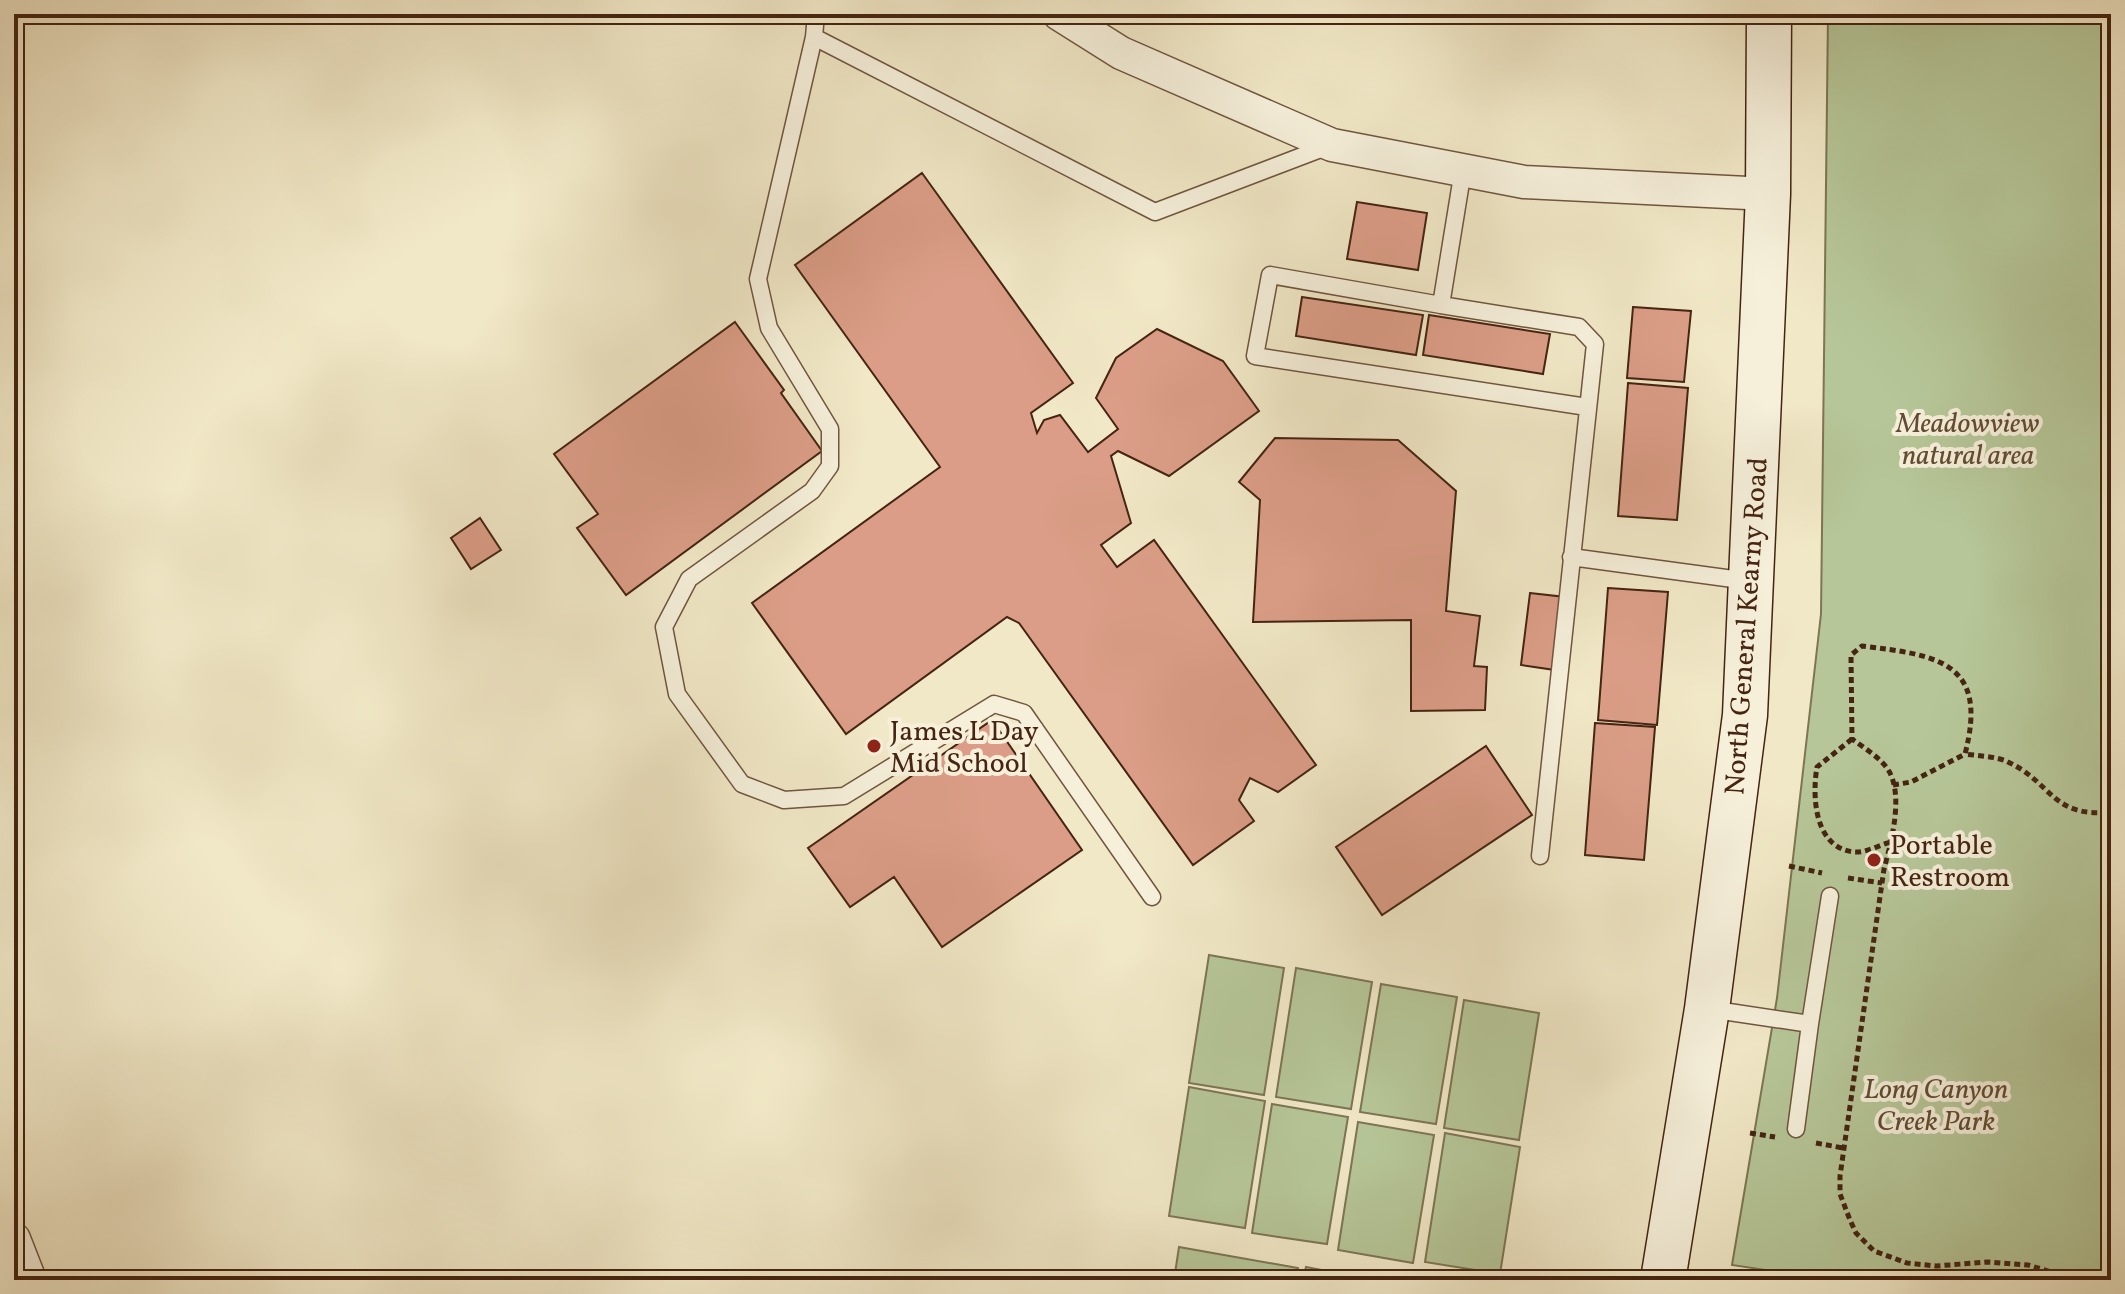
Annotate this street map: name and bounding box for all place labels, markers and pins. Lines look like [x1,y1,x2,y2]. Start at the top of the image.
place label: James L Day Mid School [890,713,1039,784]
marker: James L Day Mid School [865,737,883,755]
place label: Portable Restroom [1890,827,2010,898]
marker: Portable Restroom [1865,851,1883,869]

